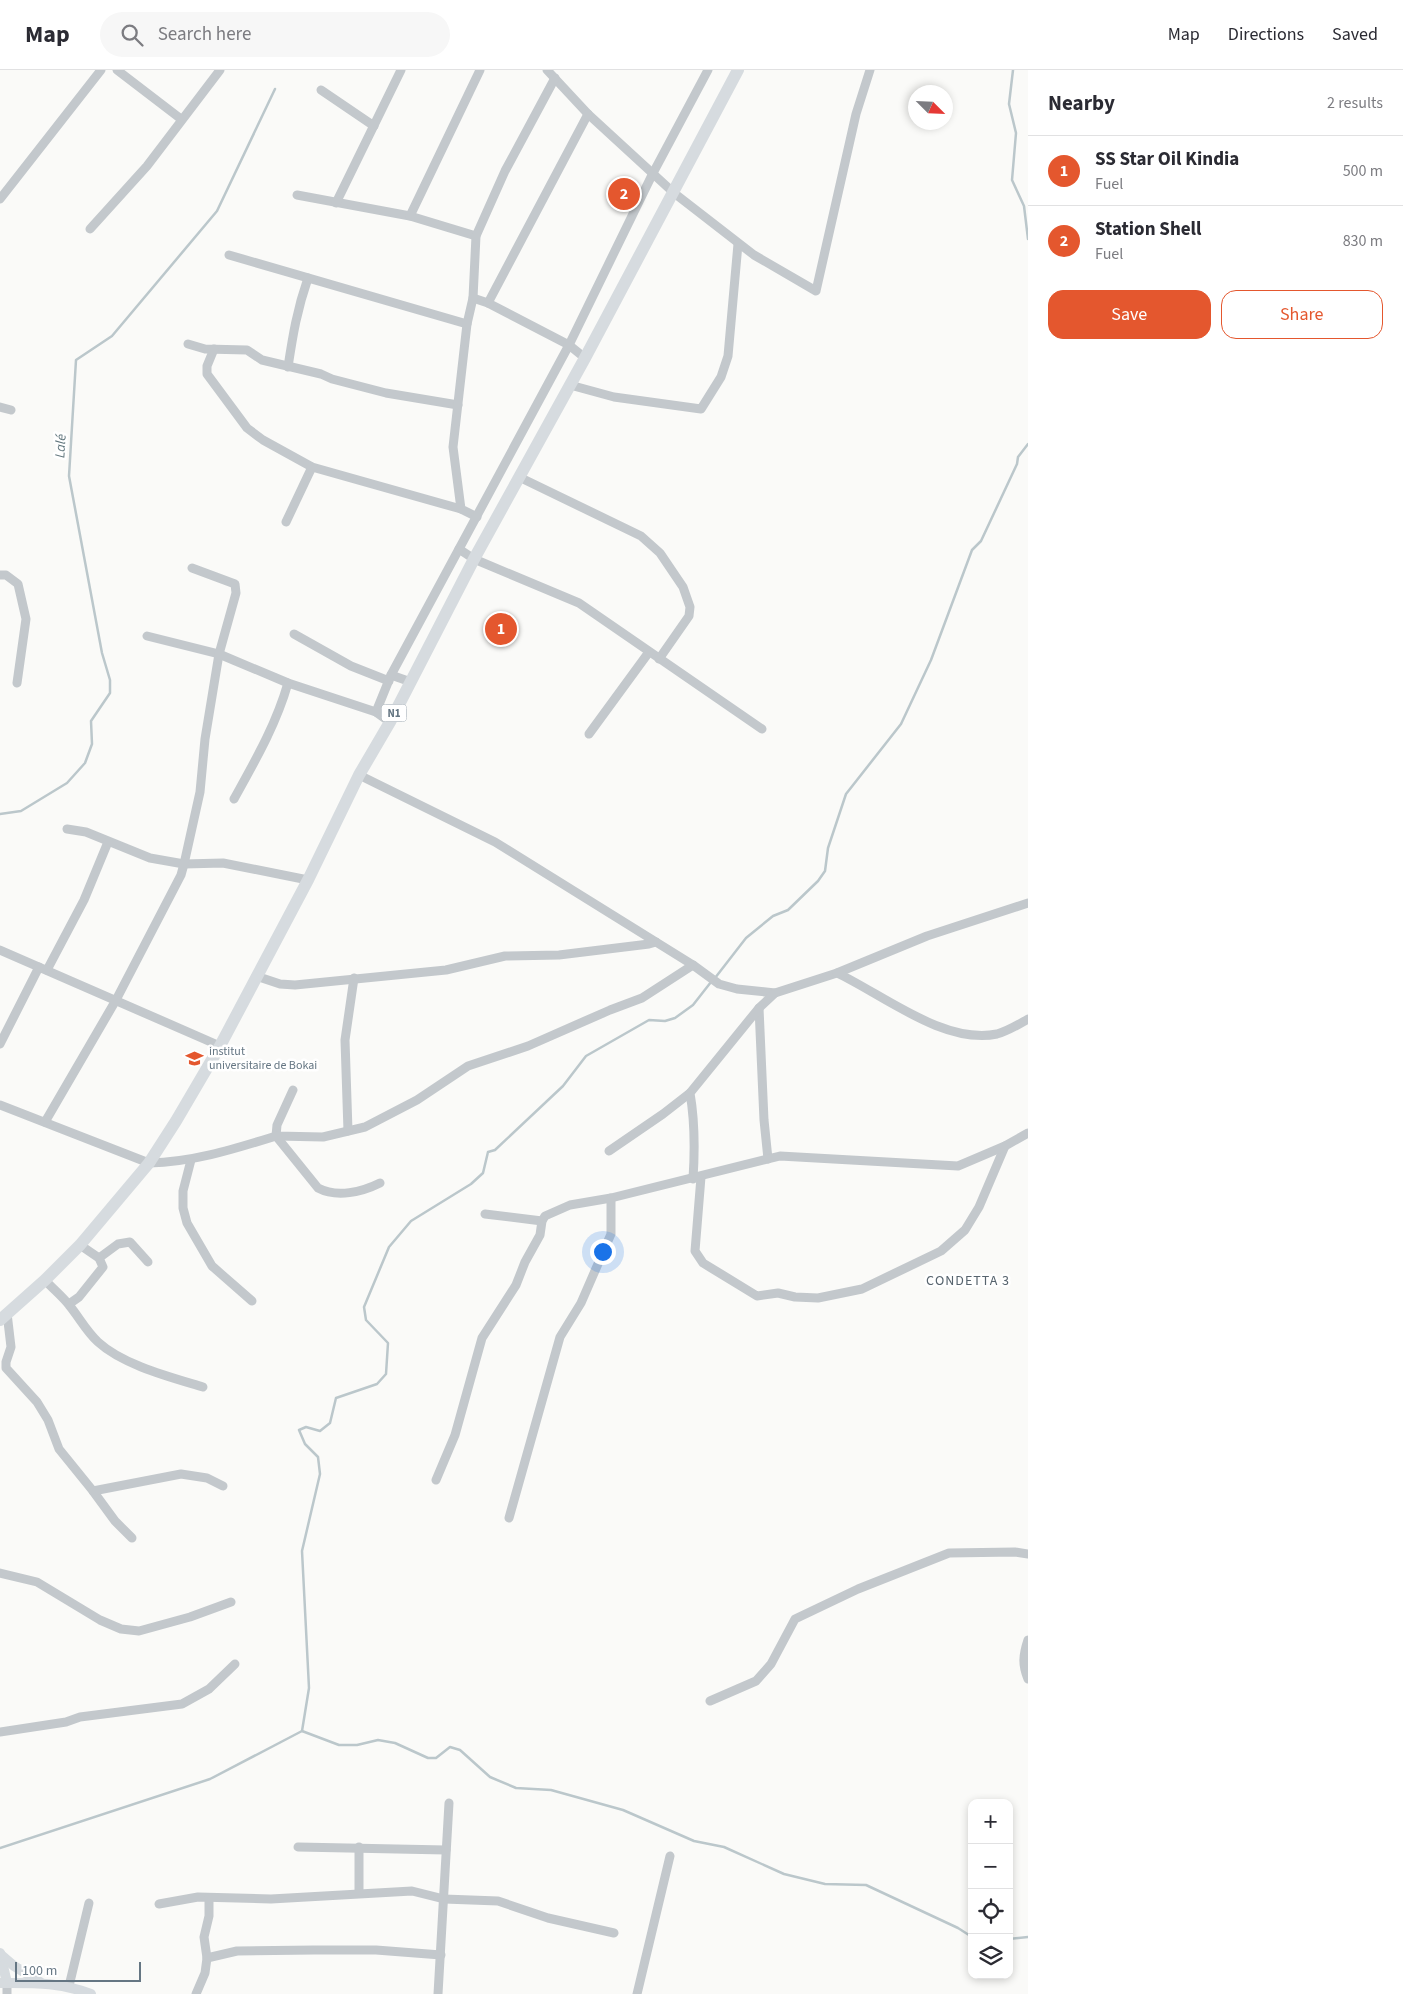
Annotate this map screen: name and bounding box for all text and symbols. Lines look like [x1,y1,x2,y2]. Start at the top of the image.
search box [100,12,450,57]
text: Map [25,17,70,52]
icon: search [118,21,146,49]
text: Search here [158,21,251,48]
text: Map [1168,22,1200,47]
text: Directions [1228,22,1304,47]
text: Saved [1332,22,1378,47]
north arrow [908,85,953,130]
text: Nearby [1048,88,1115,118]
text: 2 results [1327,92,1383,114]
text: SS Star Oil Kindia [1095,146,1239,173]
text: 1 [1060,160,1068,182]
text: 500 m [1343,160,1383,182]
text: Fuel [1095,173,1123,195]
pin: 2 [608,175,640,213]
text: Station Shell [1095,216,1201,243]
text: 2 [1060,230,1068,252]
text: 830 m [1343,230,1383,252]
text: Fuel [1095,243,1123,265]
button: Save [1048,290,1211,339]
button: Share [1221,290,1383,339]
water label: Lalé [50,433,72,459]
pin: 1 [485,610,517,648]
road number: N1 [382,704,406,721]
place label: institut universitaire de Bokai [209,1043,317,1074]
school or university icon: institut universitaire de Bokai [185,1048,205,1068]
your location [590,1239,616,1265]
district label: СONDETTA 3 [926,1271,1010,1291]
map controls [968,1799,1013,1979]
button: + [968,1799,1013,1844]
button: − [968,1844,1013,1889]
button: locate [968,1889,1013,1934]
button: layers [968,1934,1013,1979]
scale bar [15,1959,141,1982]
text: 100 m [22,1961,57,1981]

